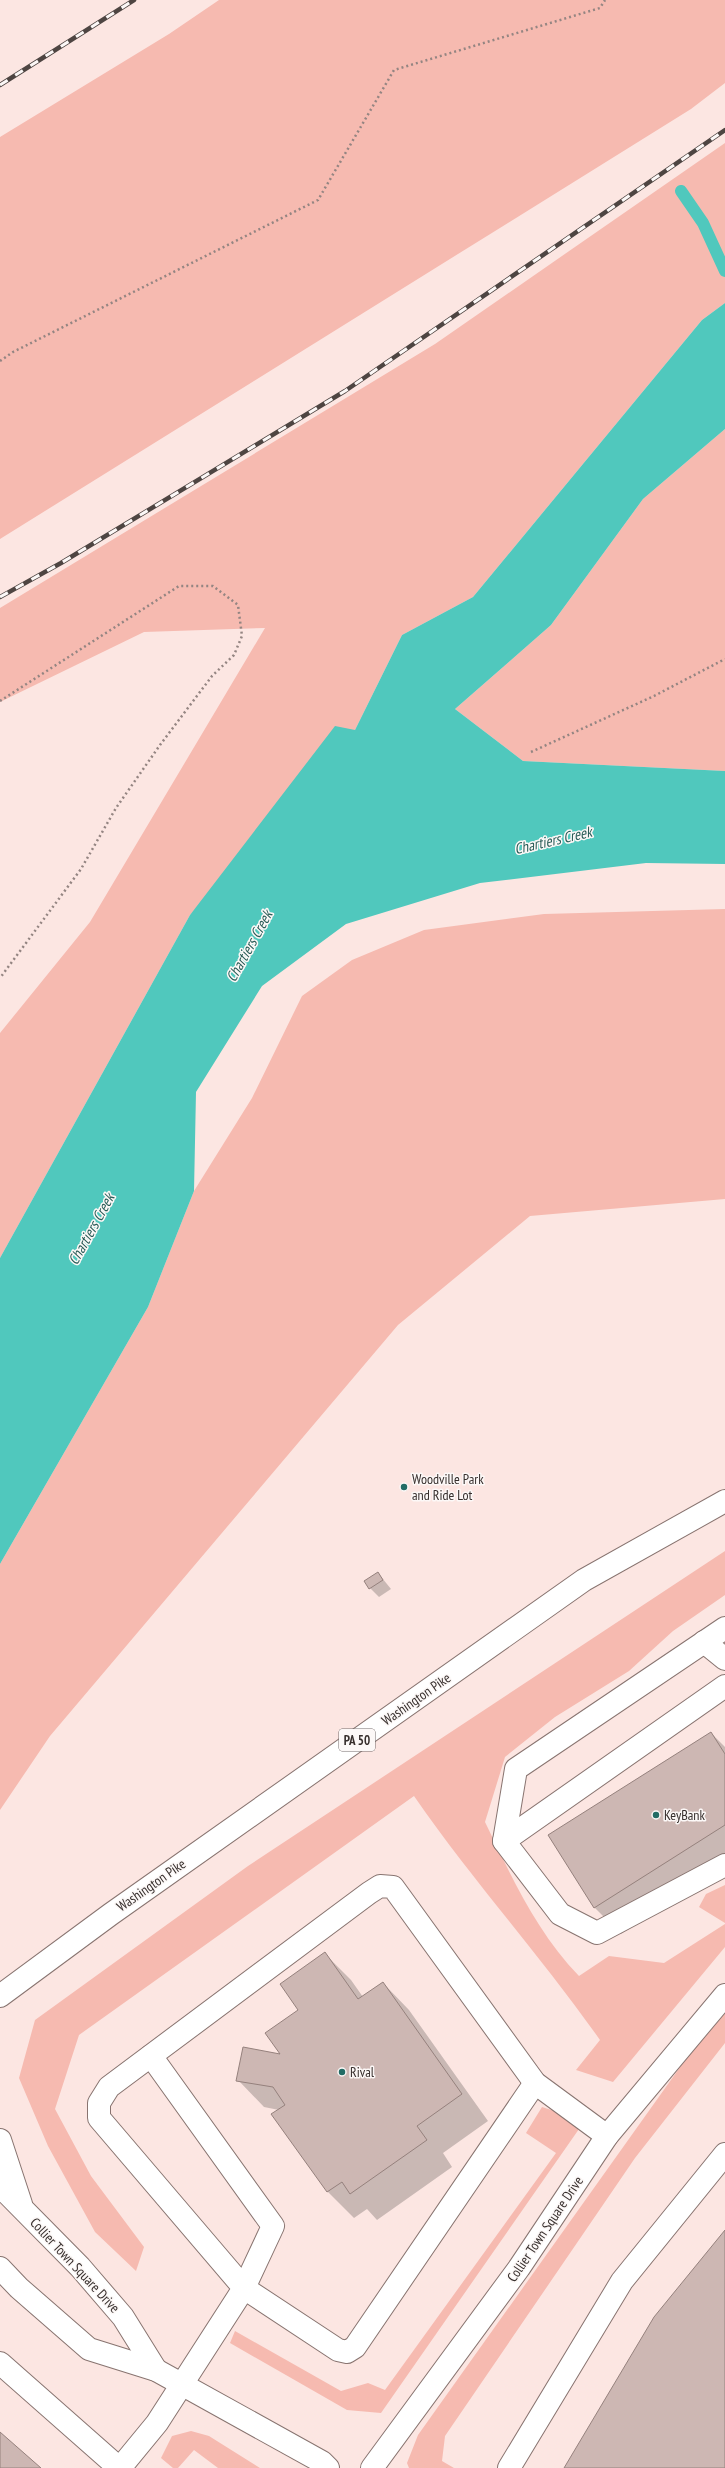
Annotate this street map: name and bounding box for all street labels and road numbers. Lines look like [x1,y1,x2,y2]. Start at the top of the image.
street label: Washington Pike [378,1669,454,1729]
road number: PA 50 [339,1729,375,1751]
street label: Washington Pike [113,1855,189,1915]
street label: Collier Town Square Drive [503,2173,587,2285]
street label: Collier Town Square Drive [26,2214,124,2317]

